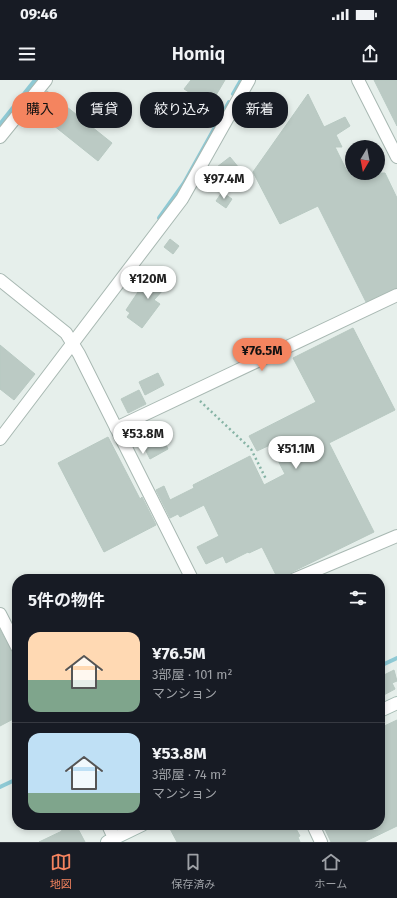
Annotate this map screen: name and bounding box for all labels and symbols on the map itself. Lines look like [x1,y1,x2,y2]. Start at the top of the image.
north arrow [345,140,385,180]
pin: ¥97.4M [191,166,257,200]
pin: ¥120M [120,266,176,300]
pin: ¥76.5M [229,338,295,372]
pin: ¥53.8M [110,421,176,455]
pin: ¥51.1M [263,436,329,470]

